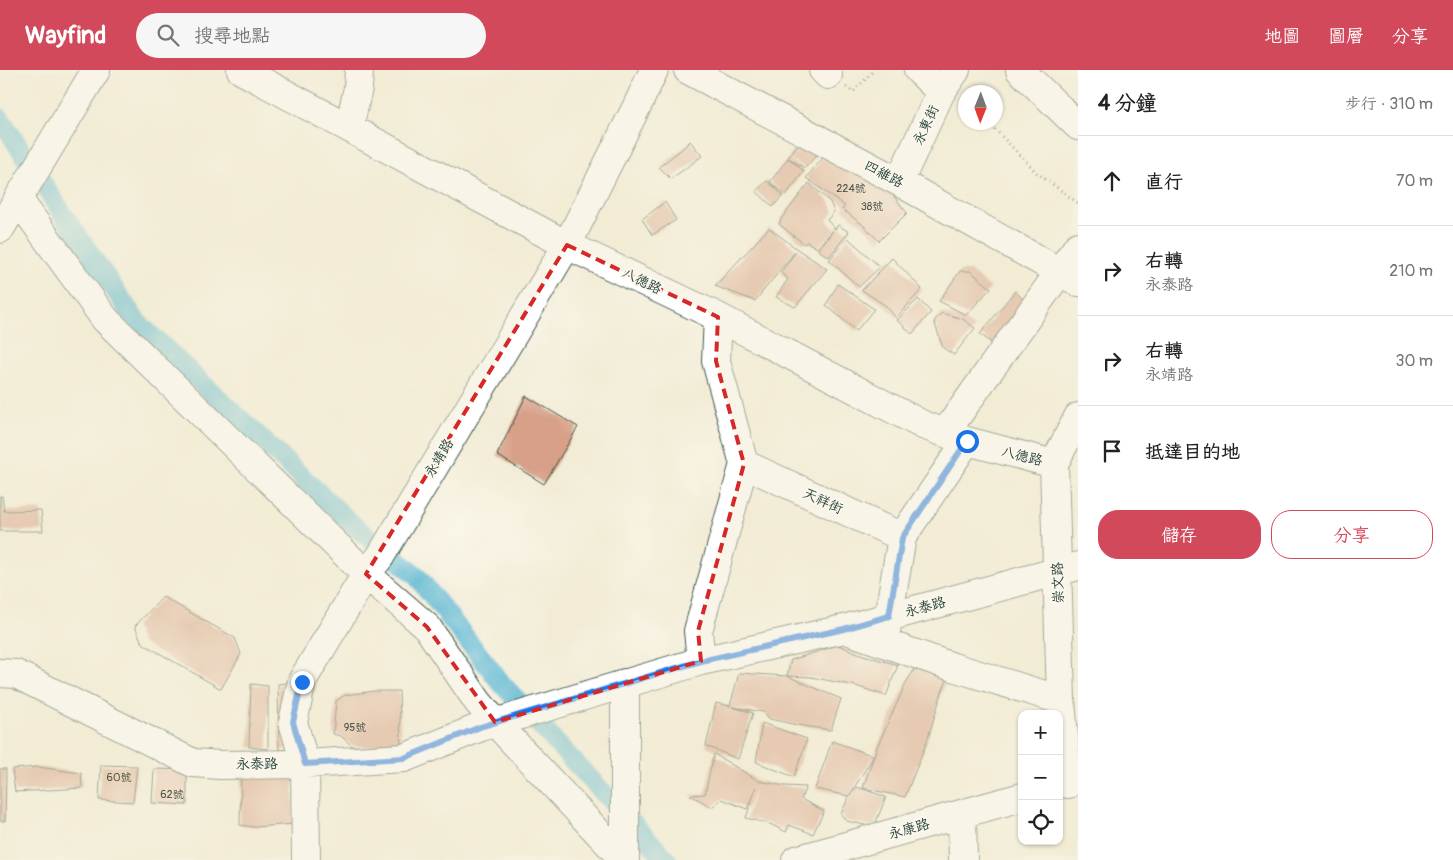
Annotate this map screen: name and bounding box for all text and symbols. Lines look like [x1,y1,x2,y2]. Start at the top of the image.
search box [136,13,486,58]
text: Wayfind [25,21,106,50]
icon: search [154,21,182,49]
text: 搜尋地點 [194,24,270,48]
text: 地圖 [1264,25,1300,48]
text: 圖層 [1328,25,1364,48]
text: 分享 [1392,25,1428,48]
north arrow [958,85,1003,130]
text: 4 分鐘 [1098,90,1157,117]
text: 步行 · 310 m [1345,94,1433,114]
street label: 永東街 [909,102,943,148]
street label: 四維路 [861,157,907,191]
icon: ahead [1098,167,1126,195]
text: 直行 [1145,170,1183,194]
text: 70 m [1396,171,1433,191]
house number: 224號 [836,182,866,195]
house number: 38號 [861,200,883,213]
text: 右轉 [1145,249,1183,273]
icon: right [1098,257,1126,285]
text: 210 m [1389,261,1433,281]
street label: 八德路 [619,264,665,298]
text: 永泰路 [1145,275,1193,295]
text: 右轉 [1145,339,1183,363]
icon: right [1098,347,1126,375]
text: 30 m [1395,351,1433,371]
text: 永靖路 [1145,365,1193,385]
route start [956,430,979,453]
street label: 永靖路 [421,436,457,480]
icon: arrive [1098,437,1126,465]
text: 抵達目的地 [1145,440,1240,464]
street label: 八德路 [1000,443,1044,469]
street label: 天祥街 [800,484,846,518]
button: 儲存 [1098,510,1261,559]
button: 分享 [1271,510,1433,559]
street label: 崇文路 [1049,562,1067,604]
street label: 永泰路 [903,593,947,621]
route end [291,671,314,694]
map controls [1018,710,1063,845]
button: + [1018,710,1063,755]
house number: 95號 [344,721,366,734]
street label: 永泰路 [236,755,278,773]
button: − [1018,755,1063,800]
house number: 60號 [107,771,131,784]
house number: 62號 [160,788,184,801]
button: locate [1018,800,1063,845]
street label: 永康路 [886,815,932,843]

